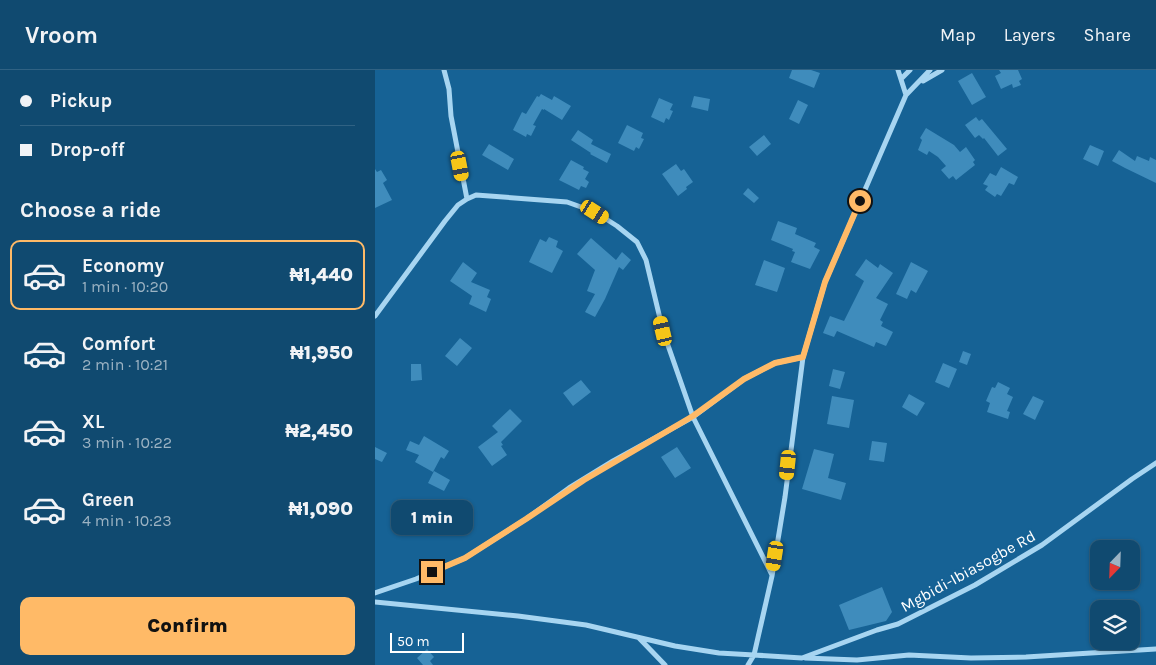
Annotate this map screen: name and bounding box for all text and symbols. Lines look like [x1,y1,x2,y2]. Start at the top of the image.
text: Vroom [25,21,98,49]
text: Map [940,24,976,46]
text: Layers [1004,24,1056,46]
text: Share [1084,24,1131,46]
text: Pickup [50,90,112,112]
text: Drop-off [50,139,125,161]
car [449,150,470,182]
route start [849,190,871,212]
text: Choose a ride [20,197,161,223]
car [578,198,611,226]
icon: car [22,253,67,298]
text: Economy [82,255,164,277]
text: ₦1,440 [289,264,353,286]
text: 1 min · 10:20 [82,277,168,296]
car [652,315,673,347]
icon: car [22,331,67,376]
text: Comfort [82,333,156,355]
text: ₦1,950 [290,342,353,364]
text: 2 min · 10:21 [82,355,168,374]
icon: car [22,409,67,454]
text: XL [82,411,104,433]
text: ₦2,450 [285,420,353,442]
text: 3 min · 10:22 [82,433,172,452]
car [778,449,797,481]
icon: car [22,487,67,532]
text: Green [82,489,134,511]
text: ₦1,090 [289,498,353,520]
callout: 1 min [391,500,473,534]
text: 1 min [411,508,453,527]
text: 4 min · 10:23 [82,511,172,530]
street label: Mgbidi-Ibiasogbe Rd [897,526,1039,616]
car [765,540,784,572]
north arrow [1090,540,1140,590]
map controls [1090,540,1140,650]
route end [421,561,443,583]
button: Confirm [20,597,355,655]
button: layers [1090,600,1140,650]
scale bar [390,630,464,653]
text: 50 m [397,633,430,650]

